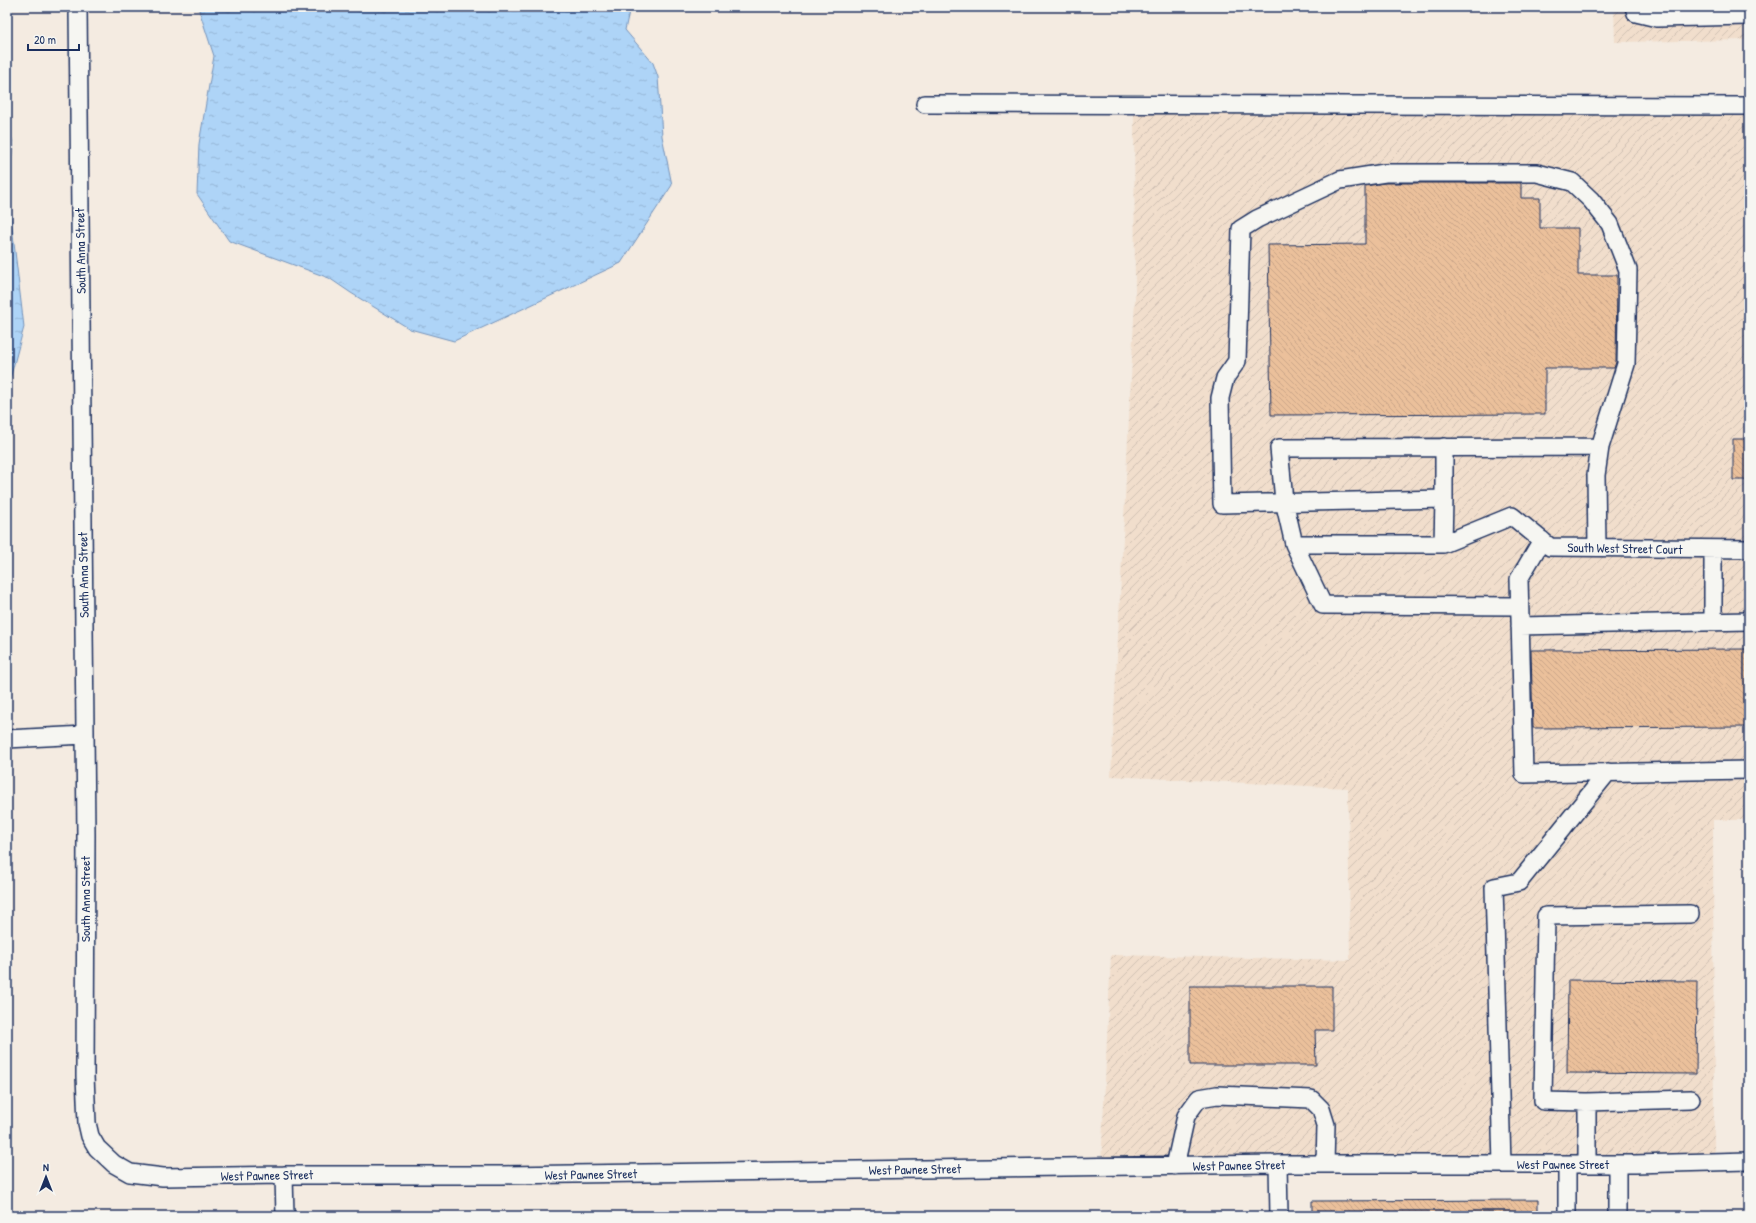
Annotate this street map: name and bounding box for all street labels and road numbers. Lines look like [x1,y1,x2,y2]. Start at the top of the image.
street label: South Anna Street [70,207,90,294]
street label: South Anna Street [73,531,93,618]
street label: South West Street Court [1567,538,1683,558]
street label: South Anna Street [76,856,94,942]
street label: West Pawnee Street [1193,1155,1286,1175]
street label: West Pawnee Street [1517,1155,1610,1173]
street label: West Pawnee Street [869,1159,962,1179]
street label: West Pawnee Street [545,1164,638,1184]
street label: West Pawnee Street [221,1165,314,1185]

